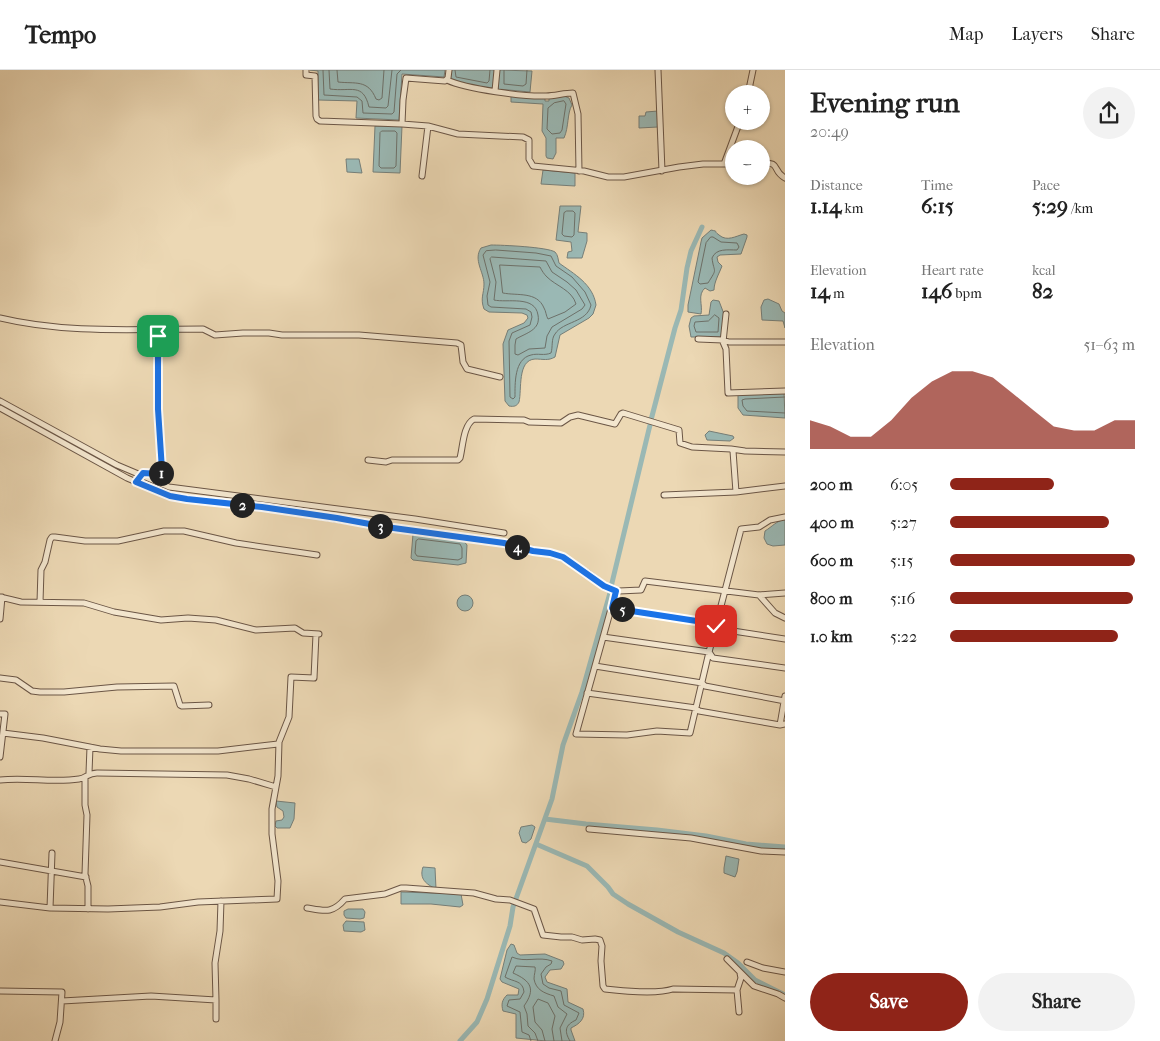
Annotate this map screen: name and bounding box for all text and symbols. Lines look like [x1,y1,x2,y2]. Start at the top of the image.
text: Tempo [25,21,96,49]
text: Map [949,24,983,45]
text: Layers [1011,24,1063,45]
text: Share [1091,24,1135,45]
map controls [725,85,770,185]
button: + [725,85,770,130]
text: Evening run [810,86,960,119]
button: share [1083,87,1135,139]
text: 20:49 [810,122,849,141]
button: − [725,140,770,185]
text: Distance [810,177,863,194]
text: Time [921,177,953,194]
text: Pace [1032,177,1060,194]
text: 1.14 [810,194,841,218]
text: 6:15 [921,194,954,218]
text: 5:29 [1032,194,1068,218]
text: km [841,200,863,217]
text: /km [1068,200,1093,217]
text: Elevation [810,262,867,279]
text: Heart rate [921,262,984,279]
text: kcal [1032,262,1056,279]
text: 14 [810,279,830,303]
text: 146 [921,279,952,303]
text: 82 [1032,279,1053,303]
text: m [830,285,845,302]
text: bpm [952,285,982,302]
pin [137,315,179,357]
icon: arrive [144,322,172,350]
text: Elevation [810,335,875,354]
text: 51–63 m [1083,335,1135,354]
pin: 1 [148,460,174,486]
text: 1 [159,465,164,482]
text: 200 m [810,475,853,494]
text: 6:05 [890,475,918,494]
pin: 2 [230,492,254,518]
text: 2 [239,497,246,514]
text: 400 m [810,513,854,532]
text: 5:27 [890,513,917,532]
pin: 3 [368,514,392,538]
text: 3 [378,518,383,535]
pin: 4 [504,534,530,560]
text: 4 [513,539,522,556]
text: 600 m [810,551,853,570]
text: 5:15 [890,551,913,570]
text: 800 m [810,589,852,608]
text: 5:16 [890,589,915,608]
pin: 5 [610,596,634,622]
text: 5 [619,601,626,618]
pin [695,605,737,647]
icon: check [702,612,730,640]
text: 1.0 km [810,627,853,646]
text: 5:22 [890,627,917,646]
button: Save [810,973,968,1031]
button: Share [978,973,1135,1031]

